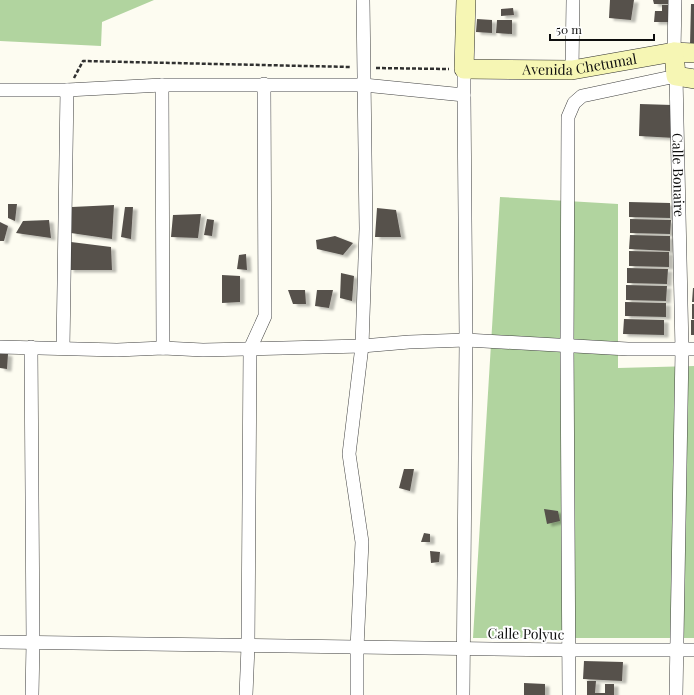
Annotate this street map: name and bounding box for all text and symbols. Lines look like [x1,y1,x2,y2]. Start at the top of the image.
scale bar [550,16,654,42]
text: 50 m [556,21,582,37]
street label: Avenida Chetumal [521,49,638,79]
street label: Calle Bonaire [668,133,689,217]
street label: Calle Polyuc [488,623,565,644]

